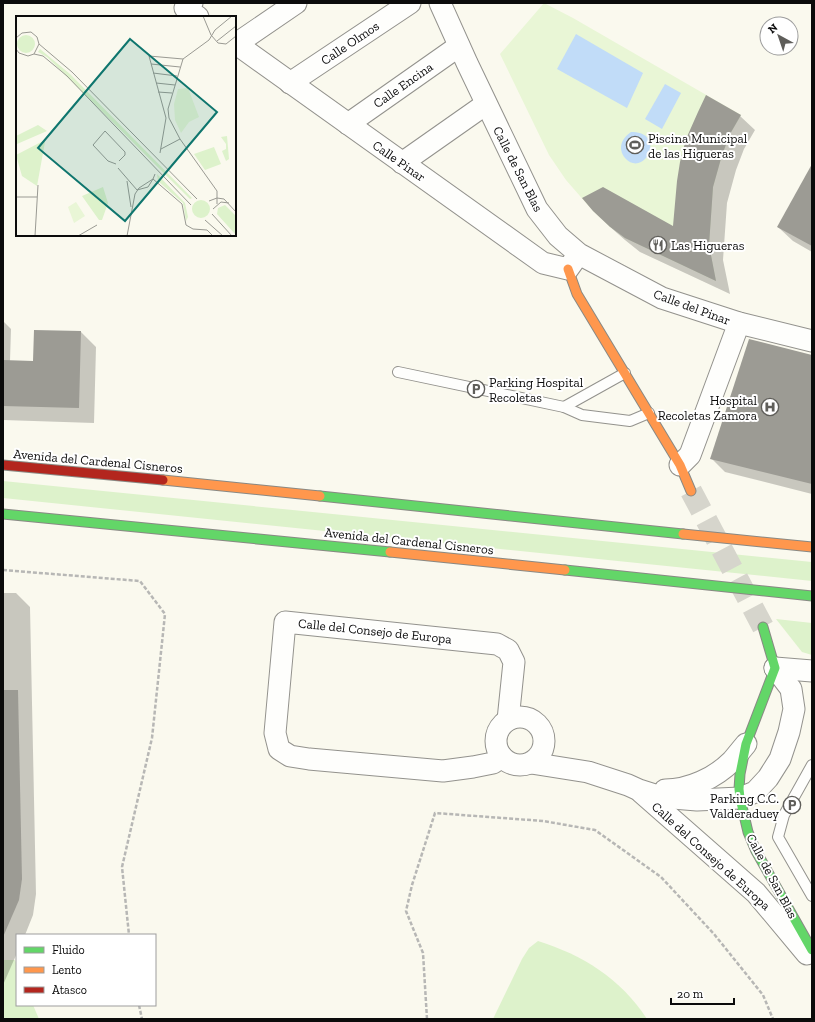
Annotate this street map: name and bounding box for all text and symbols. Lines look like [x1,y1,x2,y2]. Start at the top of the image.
inset map [16,16,236,236]
north arrow [759,16,799,56]
street label: Calle Olmos [318,18,382,68]
text: N [766,21,781,36]
street label: Calle Encina [370,59,436,111]
street label: Calle de San Blas [490,124,546,214]
place label: Piscina Municipal de las Higueras [648,131,748,161]
sports icon: Piscina Municipal de las Higueras [625,135,645,155]
street label: Calle Pinar [370,137,428,185]
restaurant icon: Las Higueras [648,235,668,255]
place label: Las Higueras [671,238,745,253]
street label: Calle del Pinar [652,286,732,328]
place label: Parking Hospital Recoletas [489,375,584,405]
parking icon: Parking Hospital Recoletas [466,379,486,399]
place label: Hospital Recoletas Zamora [658,393,758,423]
hospital icon: Hospital Recoletas Zamora [760,397,780,417]
street label: Avenida del Cardenal Cisneros [13,446,184,476]
street label: Avenida del Cardenal Cisneros [324,525,495,557]
street label: Calle del Consejo de Europa [297,615,453,648]
place label: Parking C.C. Valderaduey [709,791,779,821]
parking icon: Parking C.C. Valderaduey [782,795,802,815]
street label: Calle del Consejo de Europa [648,799,774,914]
street label: Calle de San Blas [743,831,801,921]
legend [16,934,156,1006]
text: Fluido [52,943,85,957]
text: Lento [52,963,82,977]
scale bar [671,980,734,1006]
text: Atasco [52,983,87,997]
text: 20 m [677,987,704,1001]

